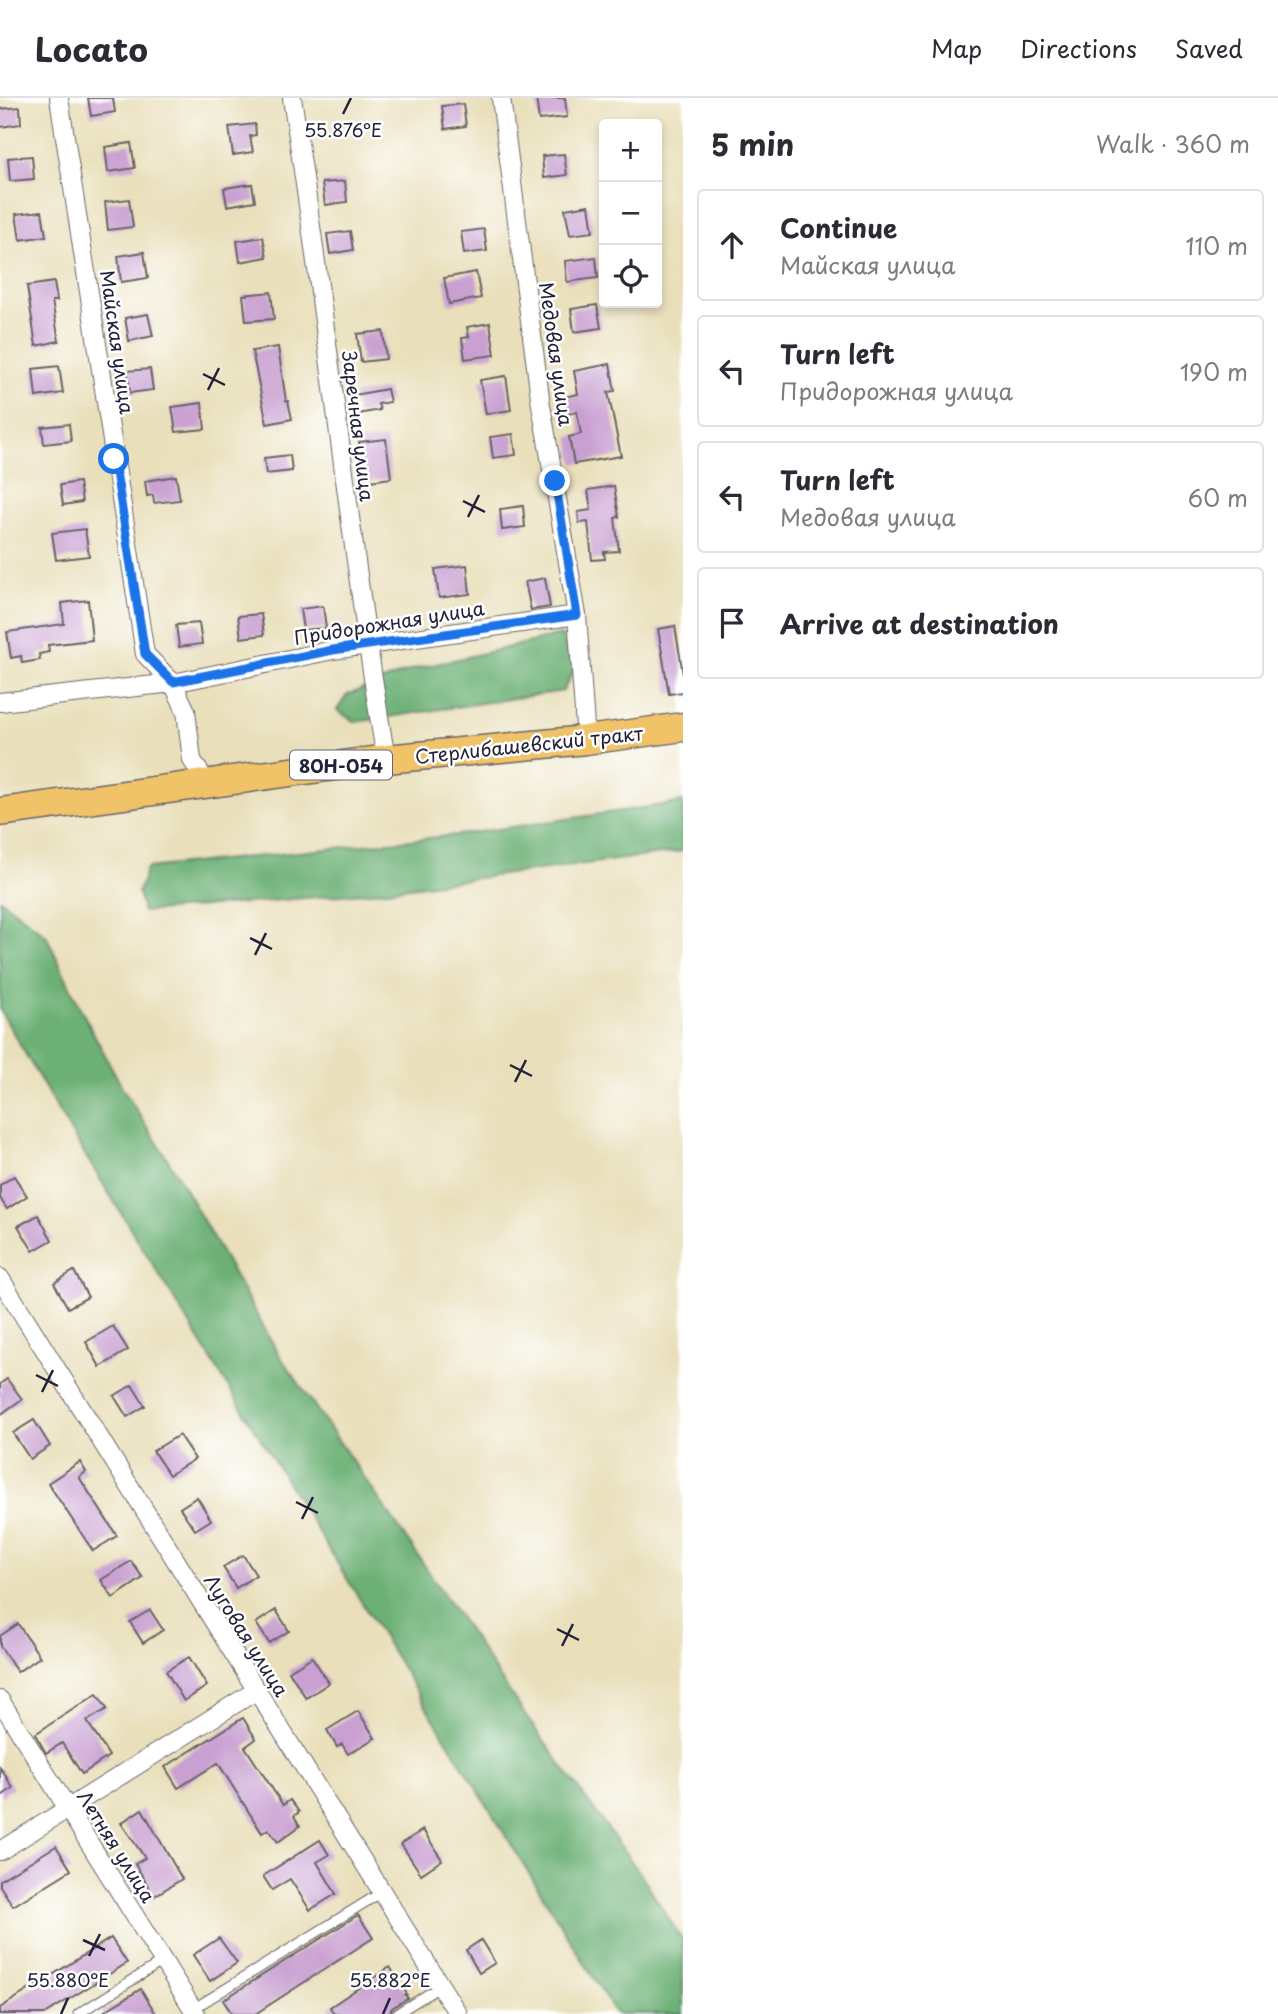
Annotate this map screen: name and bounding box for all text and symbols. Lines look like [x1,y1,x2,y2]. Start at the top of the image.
text: Locato [35,23,148,73]
text: Map [931,30,982,66]
text: Directions [1020,30,1137,66]
text: Saved [1175,30,1243,66]
text: 55.876°E [304,116,382,143]
map controls [599,119,662,308]
button: + [599,119,662,182]
text: 5 min [711,121,794,166]
text: Walk · 360 m [1096,126,1250,161]
button: − [599,182,662,245]
text: Continue [780,208,897,247]
icon: ahead [713,226,751,264]
text: 110 m [1186,228,1248,263]
button: locate [599,245,662,308]
text: Майская улица [780,247,955,282]
street label: Майская улица [94,268,142,416]
street label: Медовая улица [533,280,581,428]
text: Turn left [780,334,895,373]
street label: Заречная улица [336,349,382,503]
icon: left [713,352,751,390]
text: 190 m [1180,354,1248,389]
text: Придорожная улица [780,373,1013,408]
route start [98,443,129,474]
text: Turn left [780,460,895,499]
route end [539,465,570,496]
icon: left [713,478,751,516]
text: 60 m [1188,480,1248,515]
text: Медовая улица [780,499,956,534]
street label: Придорожная улица [292,593,486,651]
icon: arrive [713,604,751,642]
text: Arrive at destination [780,604,1059,643]
street label: Стерлибашевский тракт [414,718,645,770]
road number: 80Н-054 [290,750,392,780]
street label: Луговая улица [198,1568,296,1702]
street label: Летняя улица [71,1784,163,1908]
text: 55.880°E [27,1966,109,1993]
text: 55.882°E [349,1966,431,1993]

